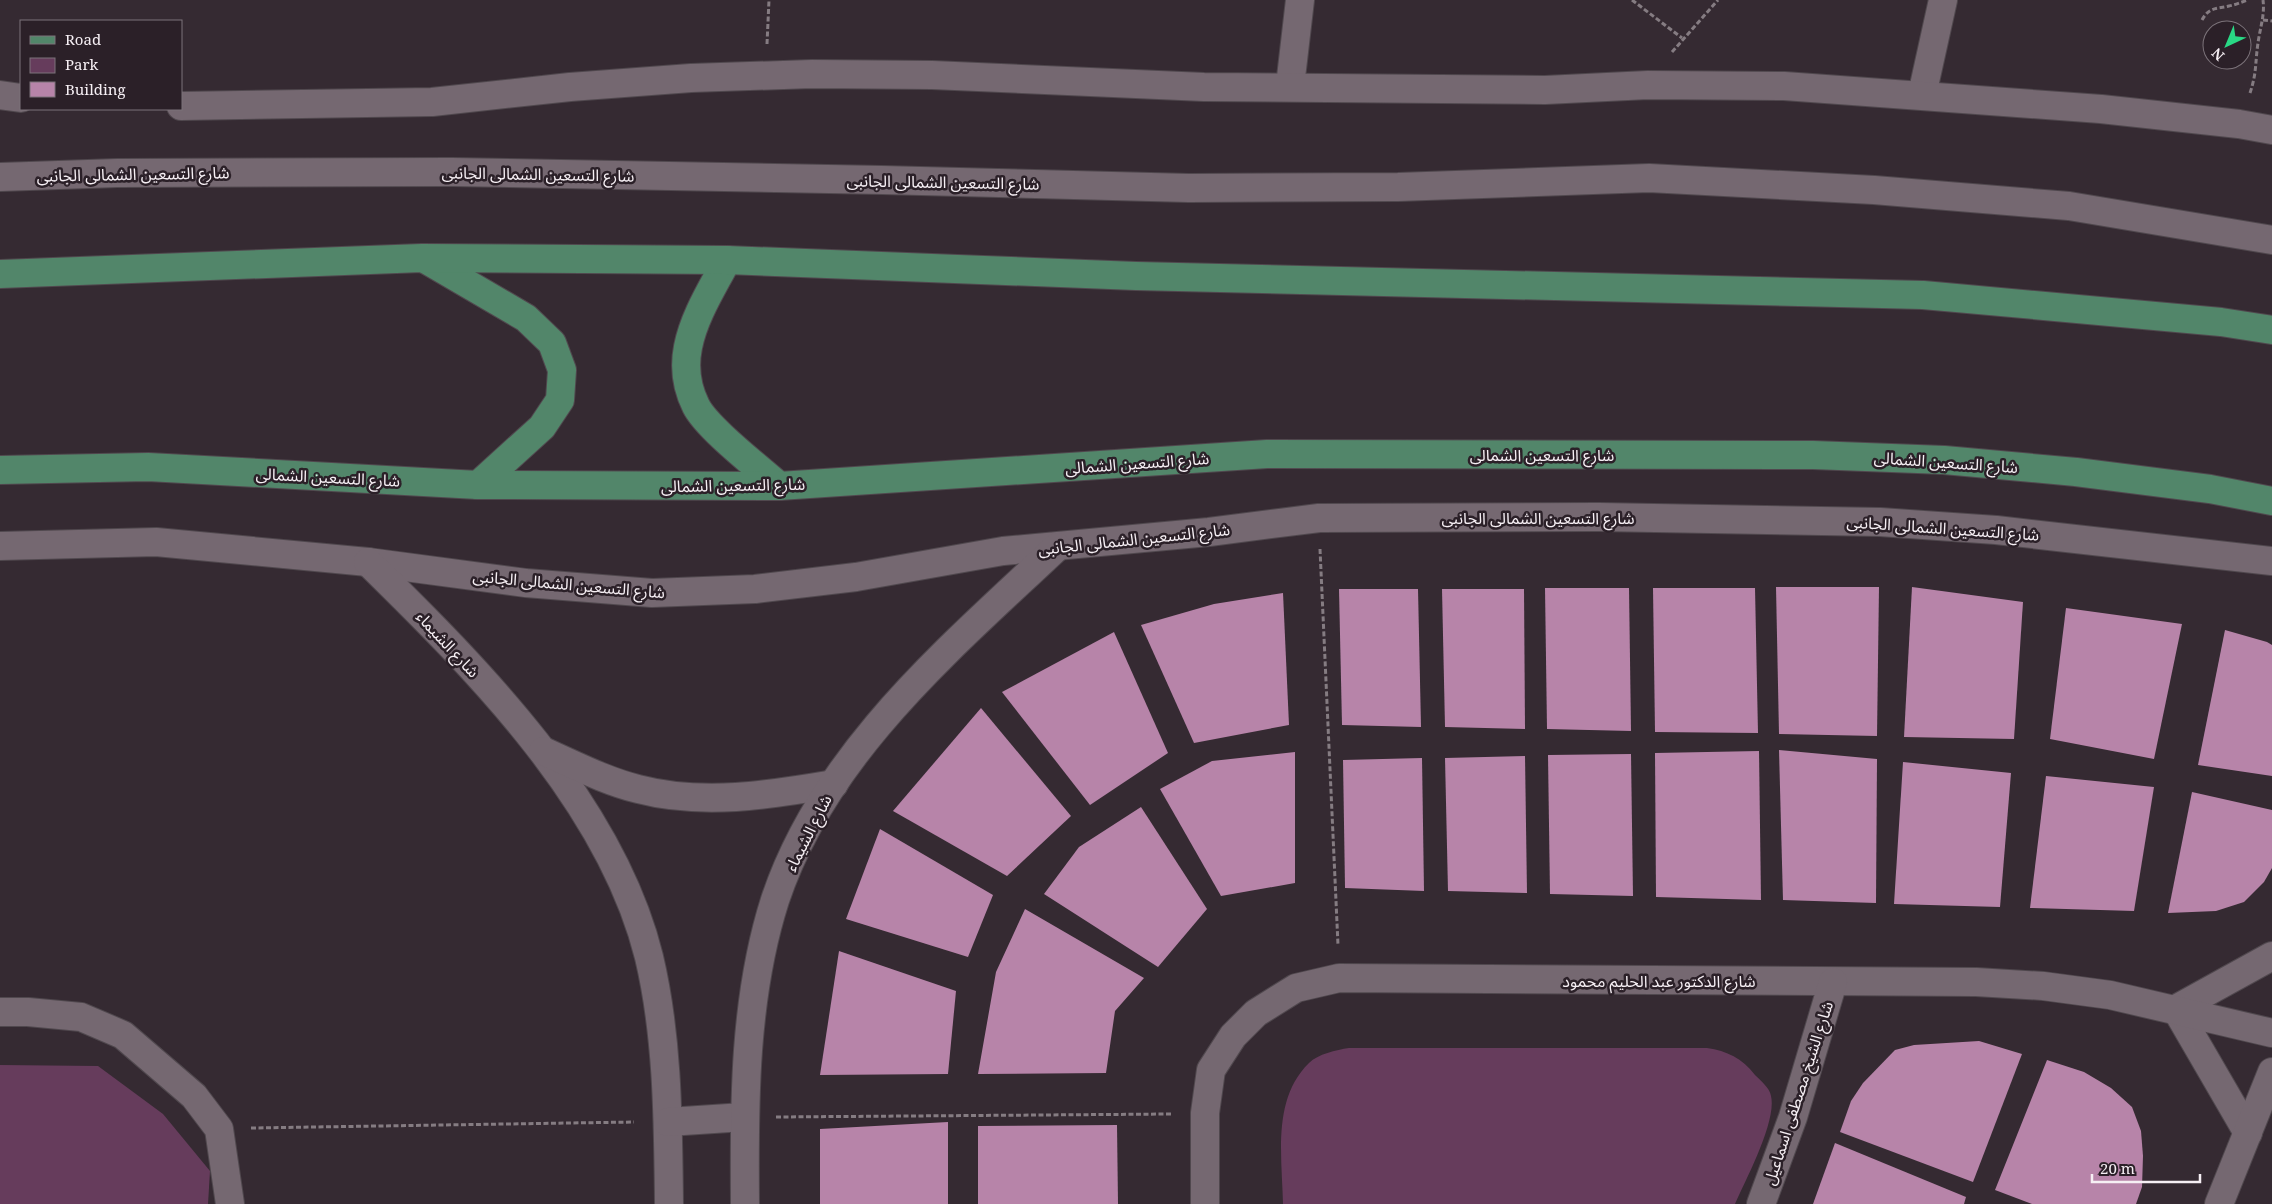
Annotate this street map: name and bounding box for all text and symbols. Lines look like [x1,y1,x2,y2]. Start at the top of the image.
legend [20,20,182,110]
north arrow [2202,20,2252,70]
text: Road [65,29,101,49]
text: N [2207,44,2228,65]
text: Park [65,54,99,74]
text: Building [65,79,126,99]
street label: شارع التسعين الشمالى الجانبى [36,161,230,189]
street label: شارع التسعين الشمالى الجانبى [441,161,635,189]
street label: شارع التسعين الشمالى الجانبى [846,169,1040,197]
street label: شارع التسعين الشمالى [1470,444,1614,468]
street label: شارع التسعين الشمالى [1873,446,2019,480]
street label: شارع التسعين الشمالى [1064,447,1210,481]
street label: شارع التسعين الشمالى [255,462,401,494]
street label: شارع التسعين الشمالى [661,473,805,499]
street label: شارع التسعين الشمالى الجانبى [1442,507,1634,531]
street label: شارع التسعين الشمالى الجانبى [1846,510,2040,548]
street label: شارع التسعين الشمالى الجانبى [1037,518,1231,562]
street label: شارع التسعين الشمالى الجانبى [472,565,666,605]
street label: شارع الشيماء [410,606,484,683]
street label: شارع الشيماء [779,791,839,876]
street label: شارع الدكتور عبد الحليم محمود [1562,970,1756,994]
street label: شارع الشيخ مصطفى اسماعيل [1758,998,1840,1188]
scale bar [2092,1152,2200,1184]
text: 20 m [2100,1158,2135,1178]

